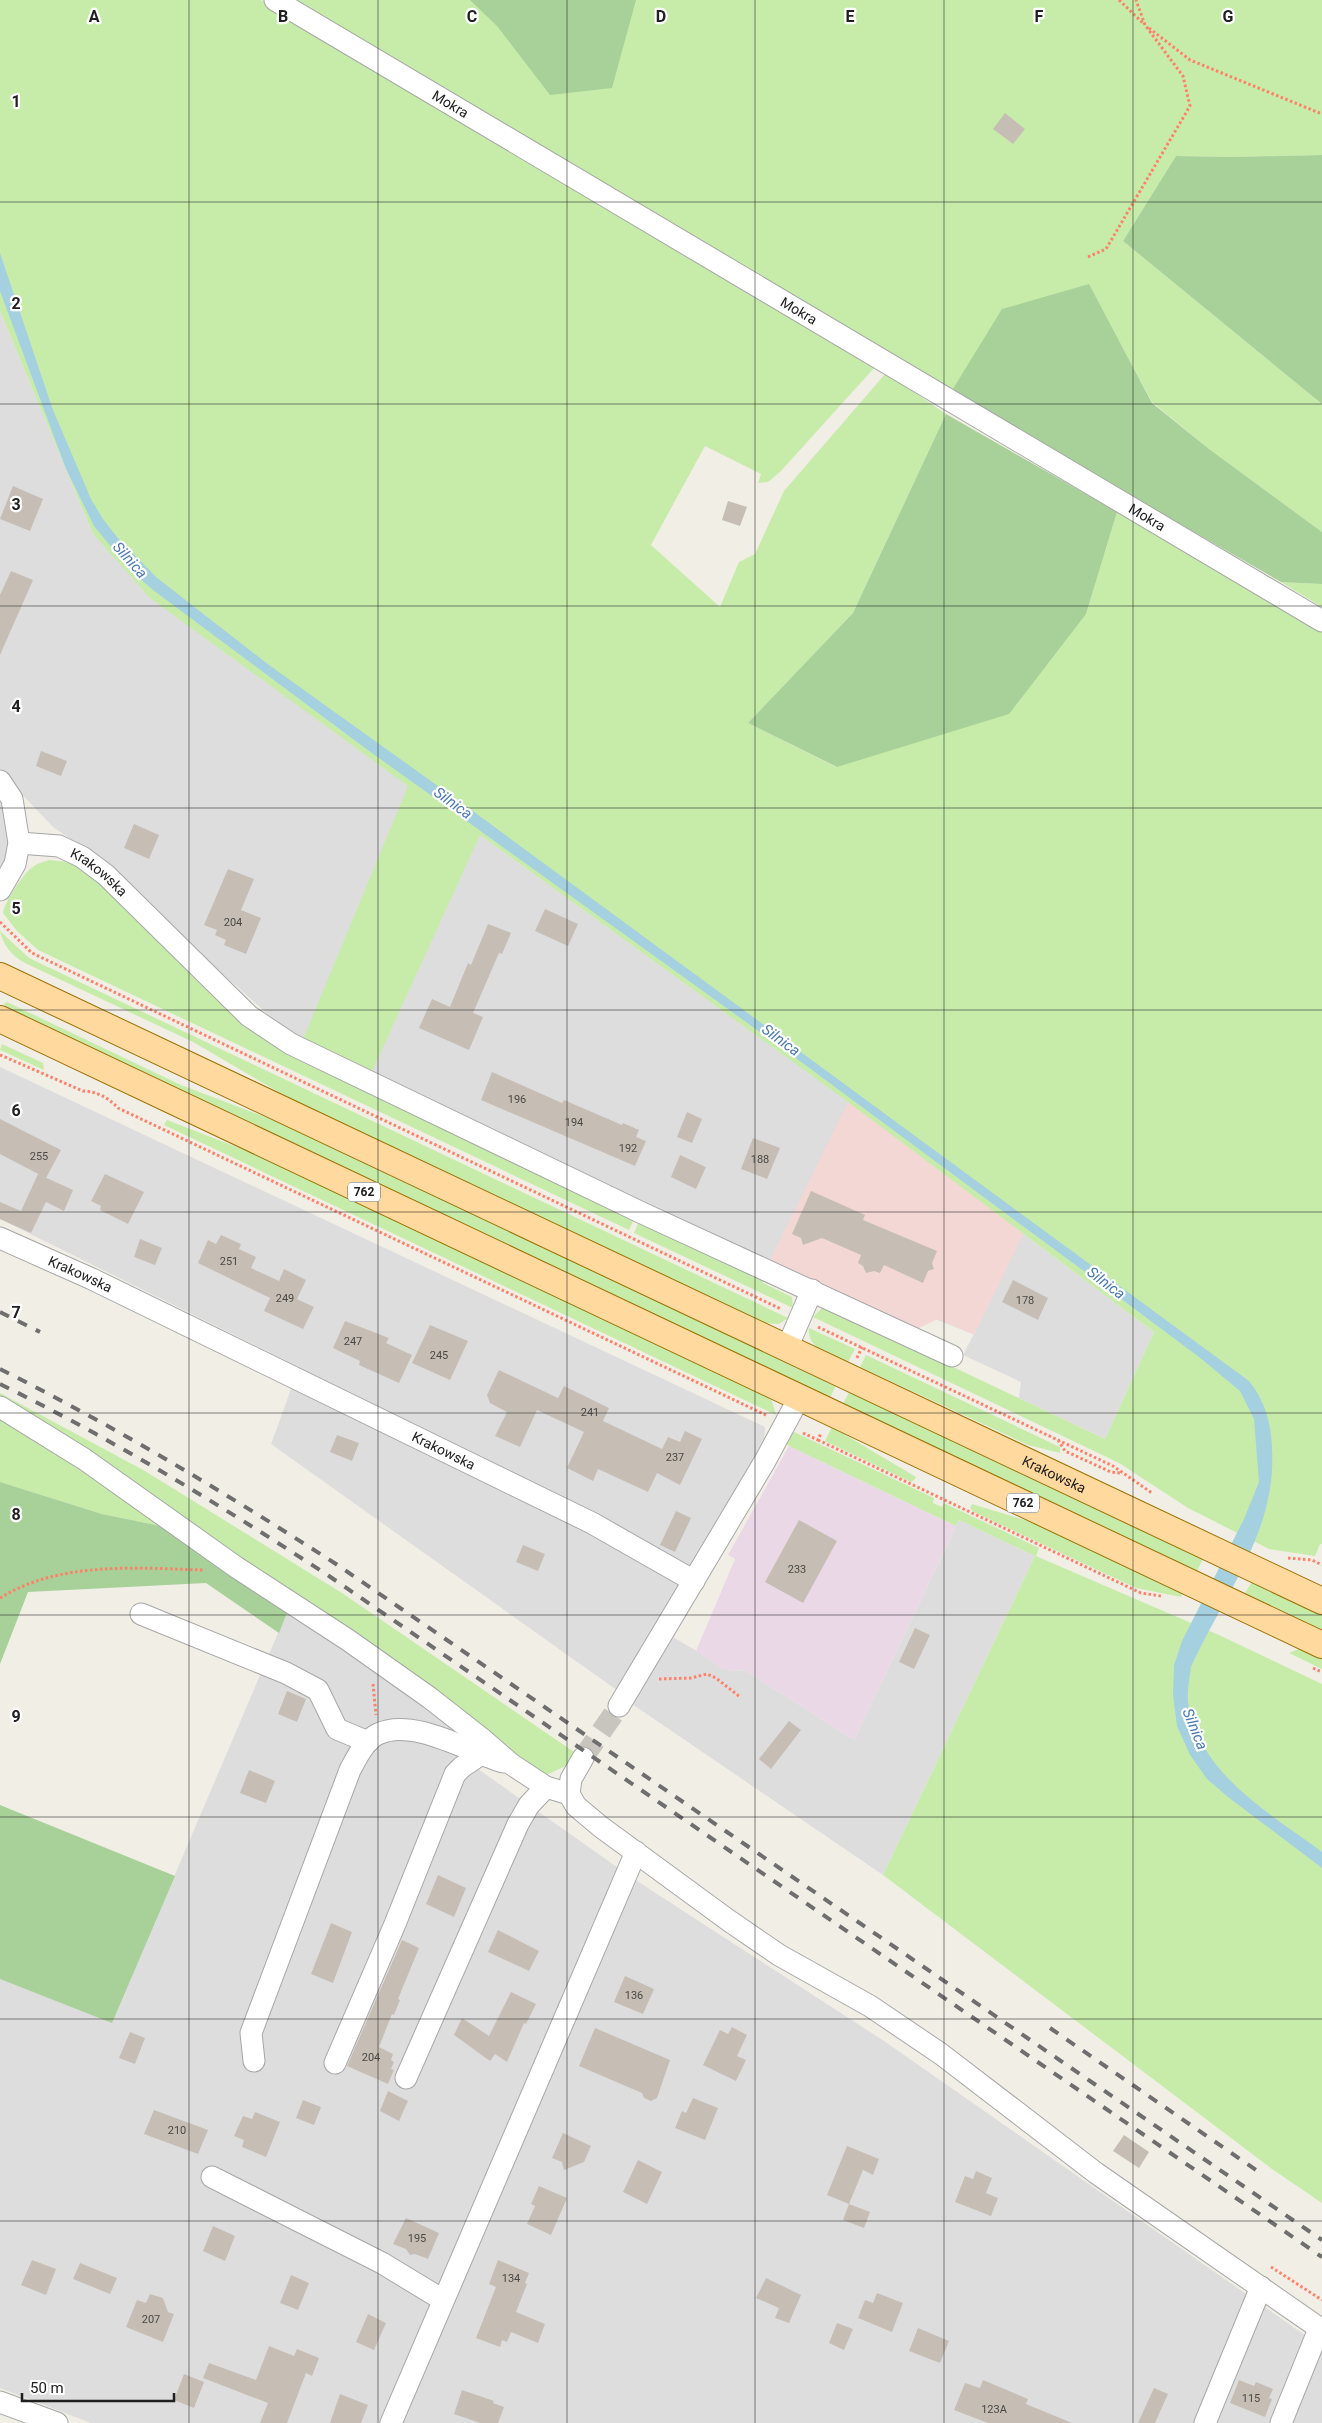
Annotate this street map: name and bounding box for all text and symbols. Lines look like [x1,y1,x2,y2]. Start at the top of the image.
text: A [89,7,100,26]
text: B [278,7,288,26]
text: C [467,7,477,26]
text: D [656,7,666,26]
text: E [846,7,855,26]
text: F [1035,7,1044,26]
text: G [1223,7,1234,26]
street label: Mokra [429,87,471,121]
text: 1 [11,92,21,111]
text: 2 [11,294,21,313]
street label: Mokra [778,294,820,328]
text: 3 [11,495,21,514]
street label: Mokra [1126,500,1168,534]
water label: Silnica [109,538,151,582]
text: 4 [11,697,21,716]
water label: Silnica [430,783,476,823]
street label: Krakowska [68,845,131,899]
text: 5 [11,899,21,918]
house number: 204 [224,916,242,929]
water label: Silnica [758,1020,804,1060]
house number: 196 [508,1093,526,1106]
text: 6 [11,1101,21,1120]
house number: 194 [565,1116,583,1129]
house number: 192 [619,1142,637,1155]
house number: 255 [30,1150,48,1163]
house number: 188 [751,1153,769,1166]
road number: 762 [348,1182,380,1202]
street label: Krakowska [46,1253,115,1296]
house number: 251 [220,1255,238,1268]
water label: Silnica [1083,1263,1129,1303]
house number: 249 [276,1292,294,1305]
house number: 178 [1016,1294,1034,1307]
text: 7 [11,1303,21,1322]
house number: 247 [344,1335,362,1348]
house number: 245 [430,1349,448,1362]
house number: 241 [581,1406,599,1419]
street label: Krakowska [409,1428,478,1473]
house number: 237 [666,1451,684,1464]
street label: Krakowska [1020,1452,1089,1496]
road number: 762 [1007,1494,1039,1512]
text: 8 [11,1505,21,1524]
house number: 233 [788,1563,806,1576]
water label: Silnica [1179,1706,1211,1752]
text: 9 [11,1707,21,1726]
house number: 136 [625,1989,643,2002]
house number: 204 [362,2051,380,2064]
house number: 210 [168,2124,186,2137]
house number: 195 [408,2232,426,2245]
house number: 134 [502,2272,520,2285]
house number: 207 [142,2313,160,2326]
scale bar [22,2370,175,2402]
text: 50 m [30,2379,64,2397]
house number: 115 [1242,2392,1260,2405]
house number: 123A [981,2403,1008,2416]

